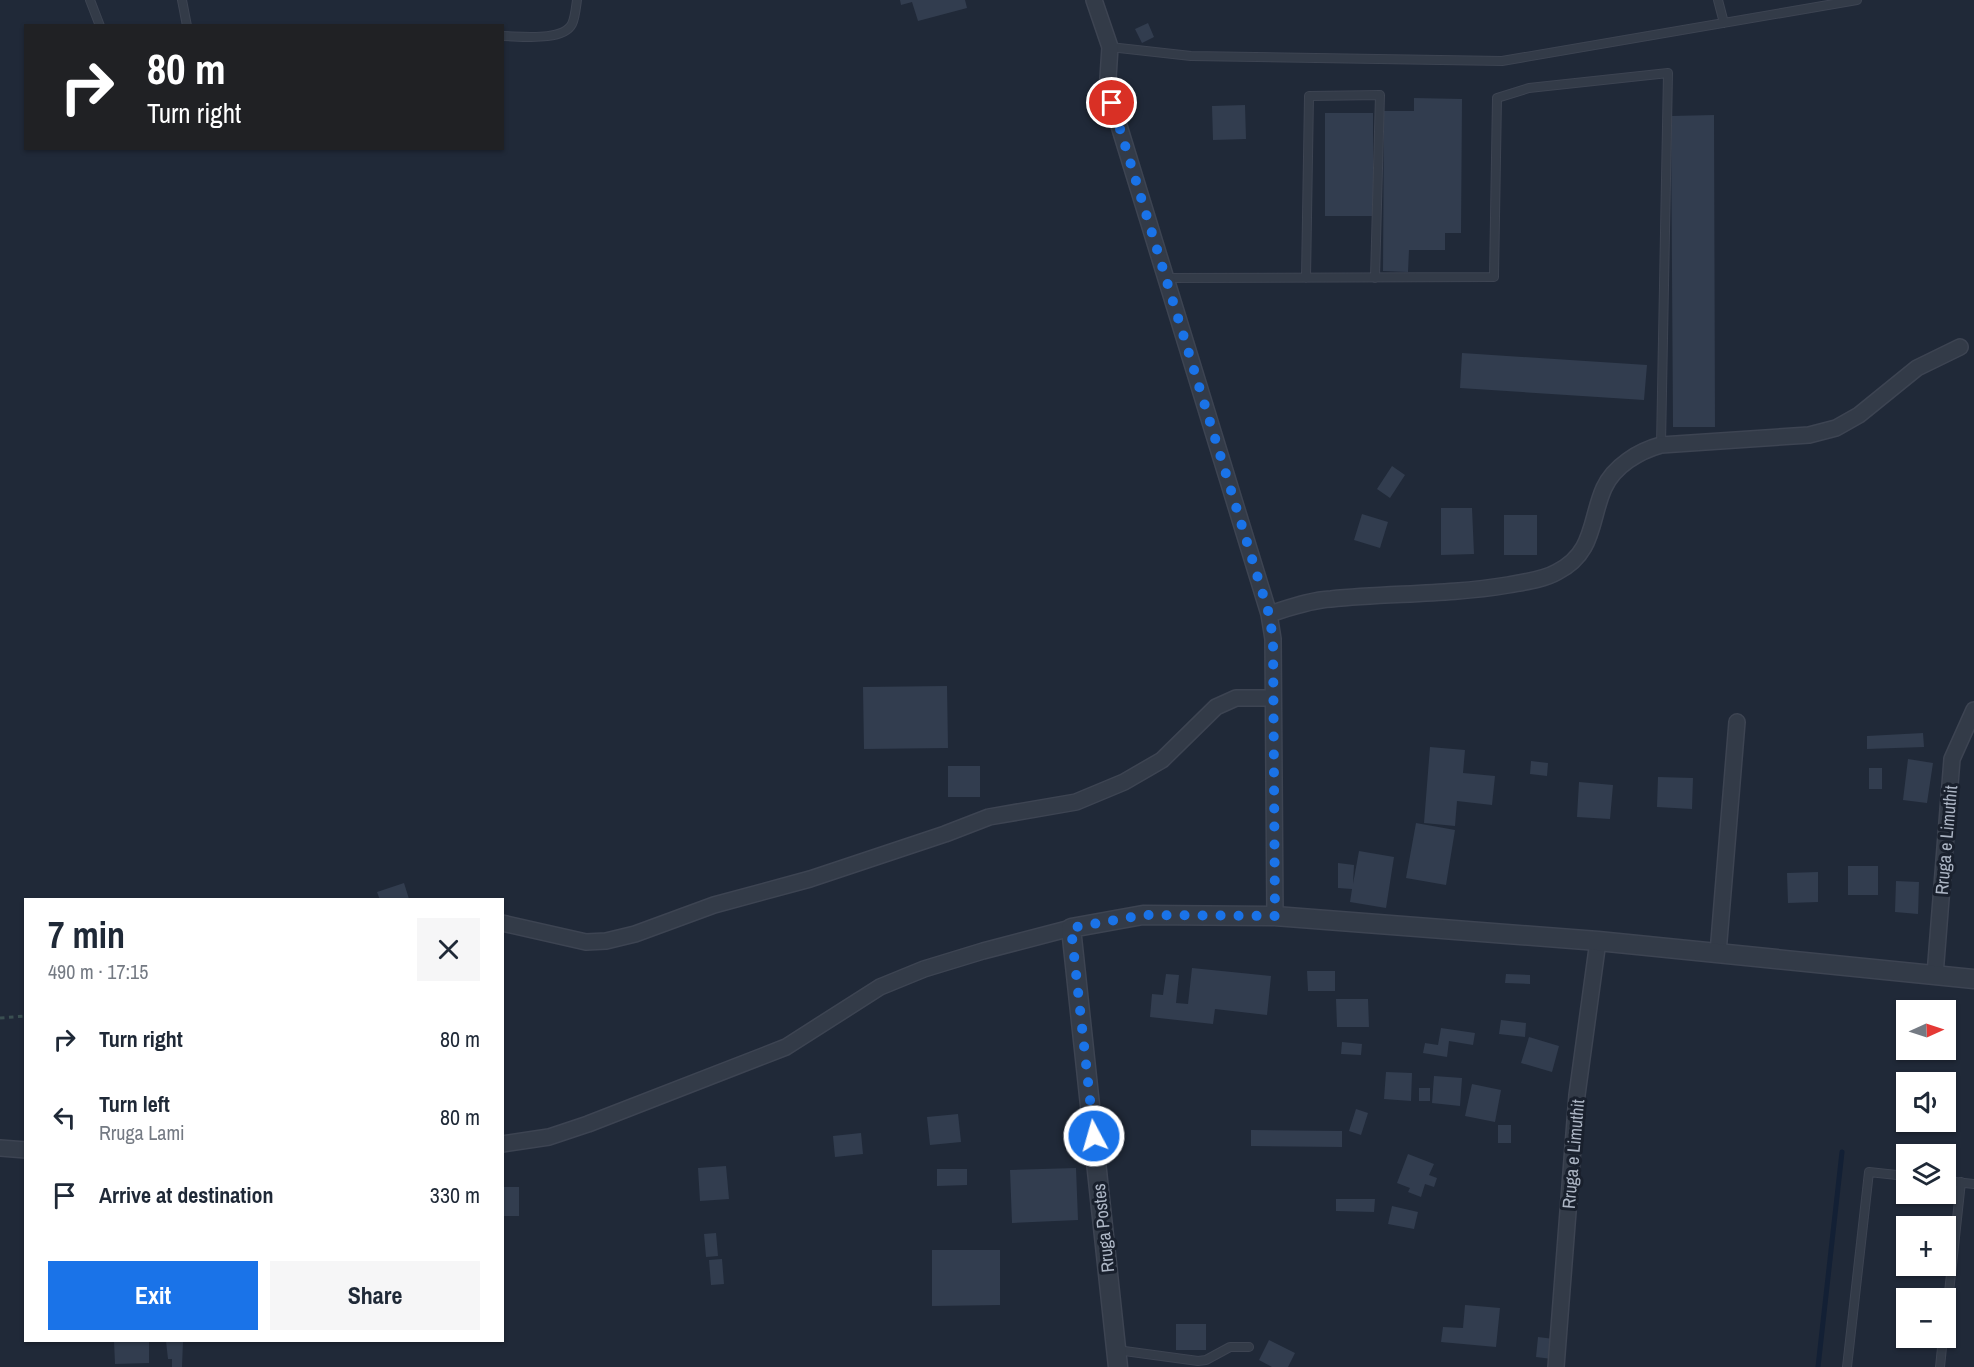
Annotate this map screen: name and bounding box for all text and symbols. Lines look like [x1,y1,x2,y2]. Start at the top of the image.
text: 80 m [147,41,226,97]
icon: right [48,48,126,126]
pin [1086,77,1137,128]
icon: arrive [1095,86,1128,119]
text: Turn right [147,95,241,131]
street label: Rruga e Limuthit [1929,784,1963,896]
text: 7 min [48,911,125,959]
button: close [417,918,480,981]
text: 490 m · 17:15 [48,958,148,985]
north arrow [1896,1000,1956,1060]
map controls [1896,1000,1956,1348]
icon: right [48,1023,81,1056]
text: Turn right [99,1024,183,1054]
text: 80 m [440,1024,480,1054]
button: sound [1896,1072,1956,1132]
text: Turn left [99,1089,170,1119]
street label: Rruga e Limuthit [1556,1098,1590,1210]
icon: left [48,1101,81,1134]
text: 80 m [440,1102,480,1132]
position arrow [1062,1104,1126,1168]
text: Rruga Lami [99,1119,185,1146]
button: layers [1896,1144,1956,1204]
icon: arrive [48,1179,81,1212]
text: Arrive at destination [99,1180,273,1210]
text: 330 m [430,1180,480,1210]
street label: Rruga Postes [1086,1182,1120,1274]
button: + [1896,1216,1956,1276]
button: Exit [48,1261,258,1330]
button: Share [270,1261,480,1330]
button: − [1896,1288,1956,1348]

